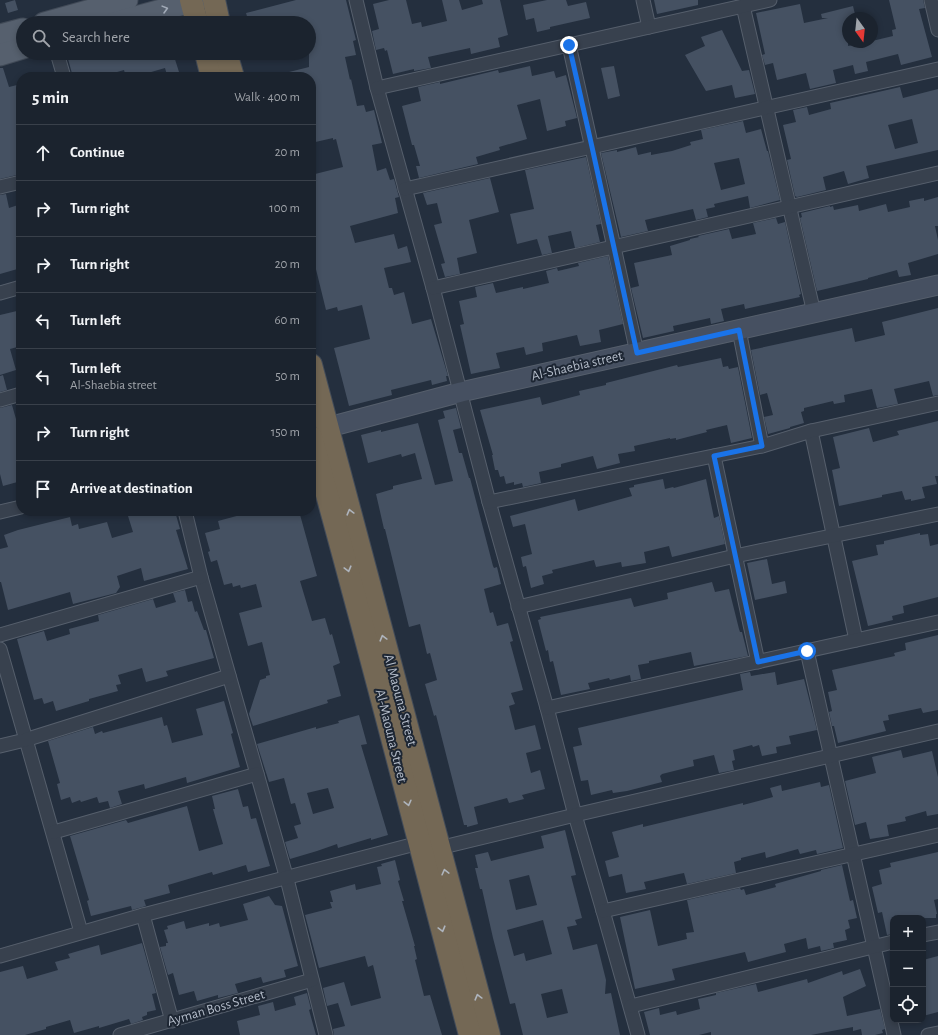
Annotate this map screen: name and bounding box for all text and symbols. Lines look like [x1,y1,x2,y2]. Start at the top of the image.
one-way arrow [162,5,169,14]
north arrow [842,12,878,48]
search box [16,16,316,60]
icon: search [30,27,52,49]
text: Search here [62,30,130,45]
route end [560,36,578,54]
text: 5 min [32,89,69,106]
text: Walk · 400 m [234,91,300,104]
icon: ahead [32,142,54,164]
text: Continue [70,145,125,160]
text: 20 m [275,146,300,159]
icon: right [32,198,54,220]
text: Turn right [70,201,129,216]
text: 100 m [269,202,300,215]
icon: right [32,254,54,276]
text: Turn right [70,257,129,272]
text: 20 m [275,258,300,271]
icon: left [32,310,54,332]
text: Turn left [70,313,121,328]
text: 60 m [274,314,300,327]
street label: Al-Shaebia street [530,349,625,383]
text: Turn left [70,361,121,376]
icon: left [32,366,54,388]
text: 50 m [275,370,300,383]
text: Al-Shaebia street [70,379,157,392]
icon: right [32,422,54,444]
text: Turn right [70,425,129,440]
text: 150 m [271,426,300,439]
icon: arrive [32,478,54,500]
text: Arrive at destination [70,481,193,496]
one-way arrow [346,509,355,516]
one-way arrow [343,565,352,572]
one-way arrow [380,634,388,641]
route start [798,642,816,660]
street label: Al Maouna Street [381,653,419,748]
street label: Al-Maouna Street [373,688,409,785]
one-way arrow [404,800,412,807]
one-way arrow [442,868,450,875]
map controls [890,915,926,1023]
button: + [890,915,926,951]
one-way arrow [437,925,446,932]
button: − [890,951,926,987]
street label: Ayman Boss Street [166,987,267,1029]
button: locate [890,987,926,1023]
one-way arrow [475,994,483,1001]

